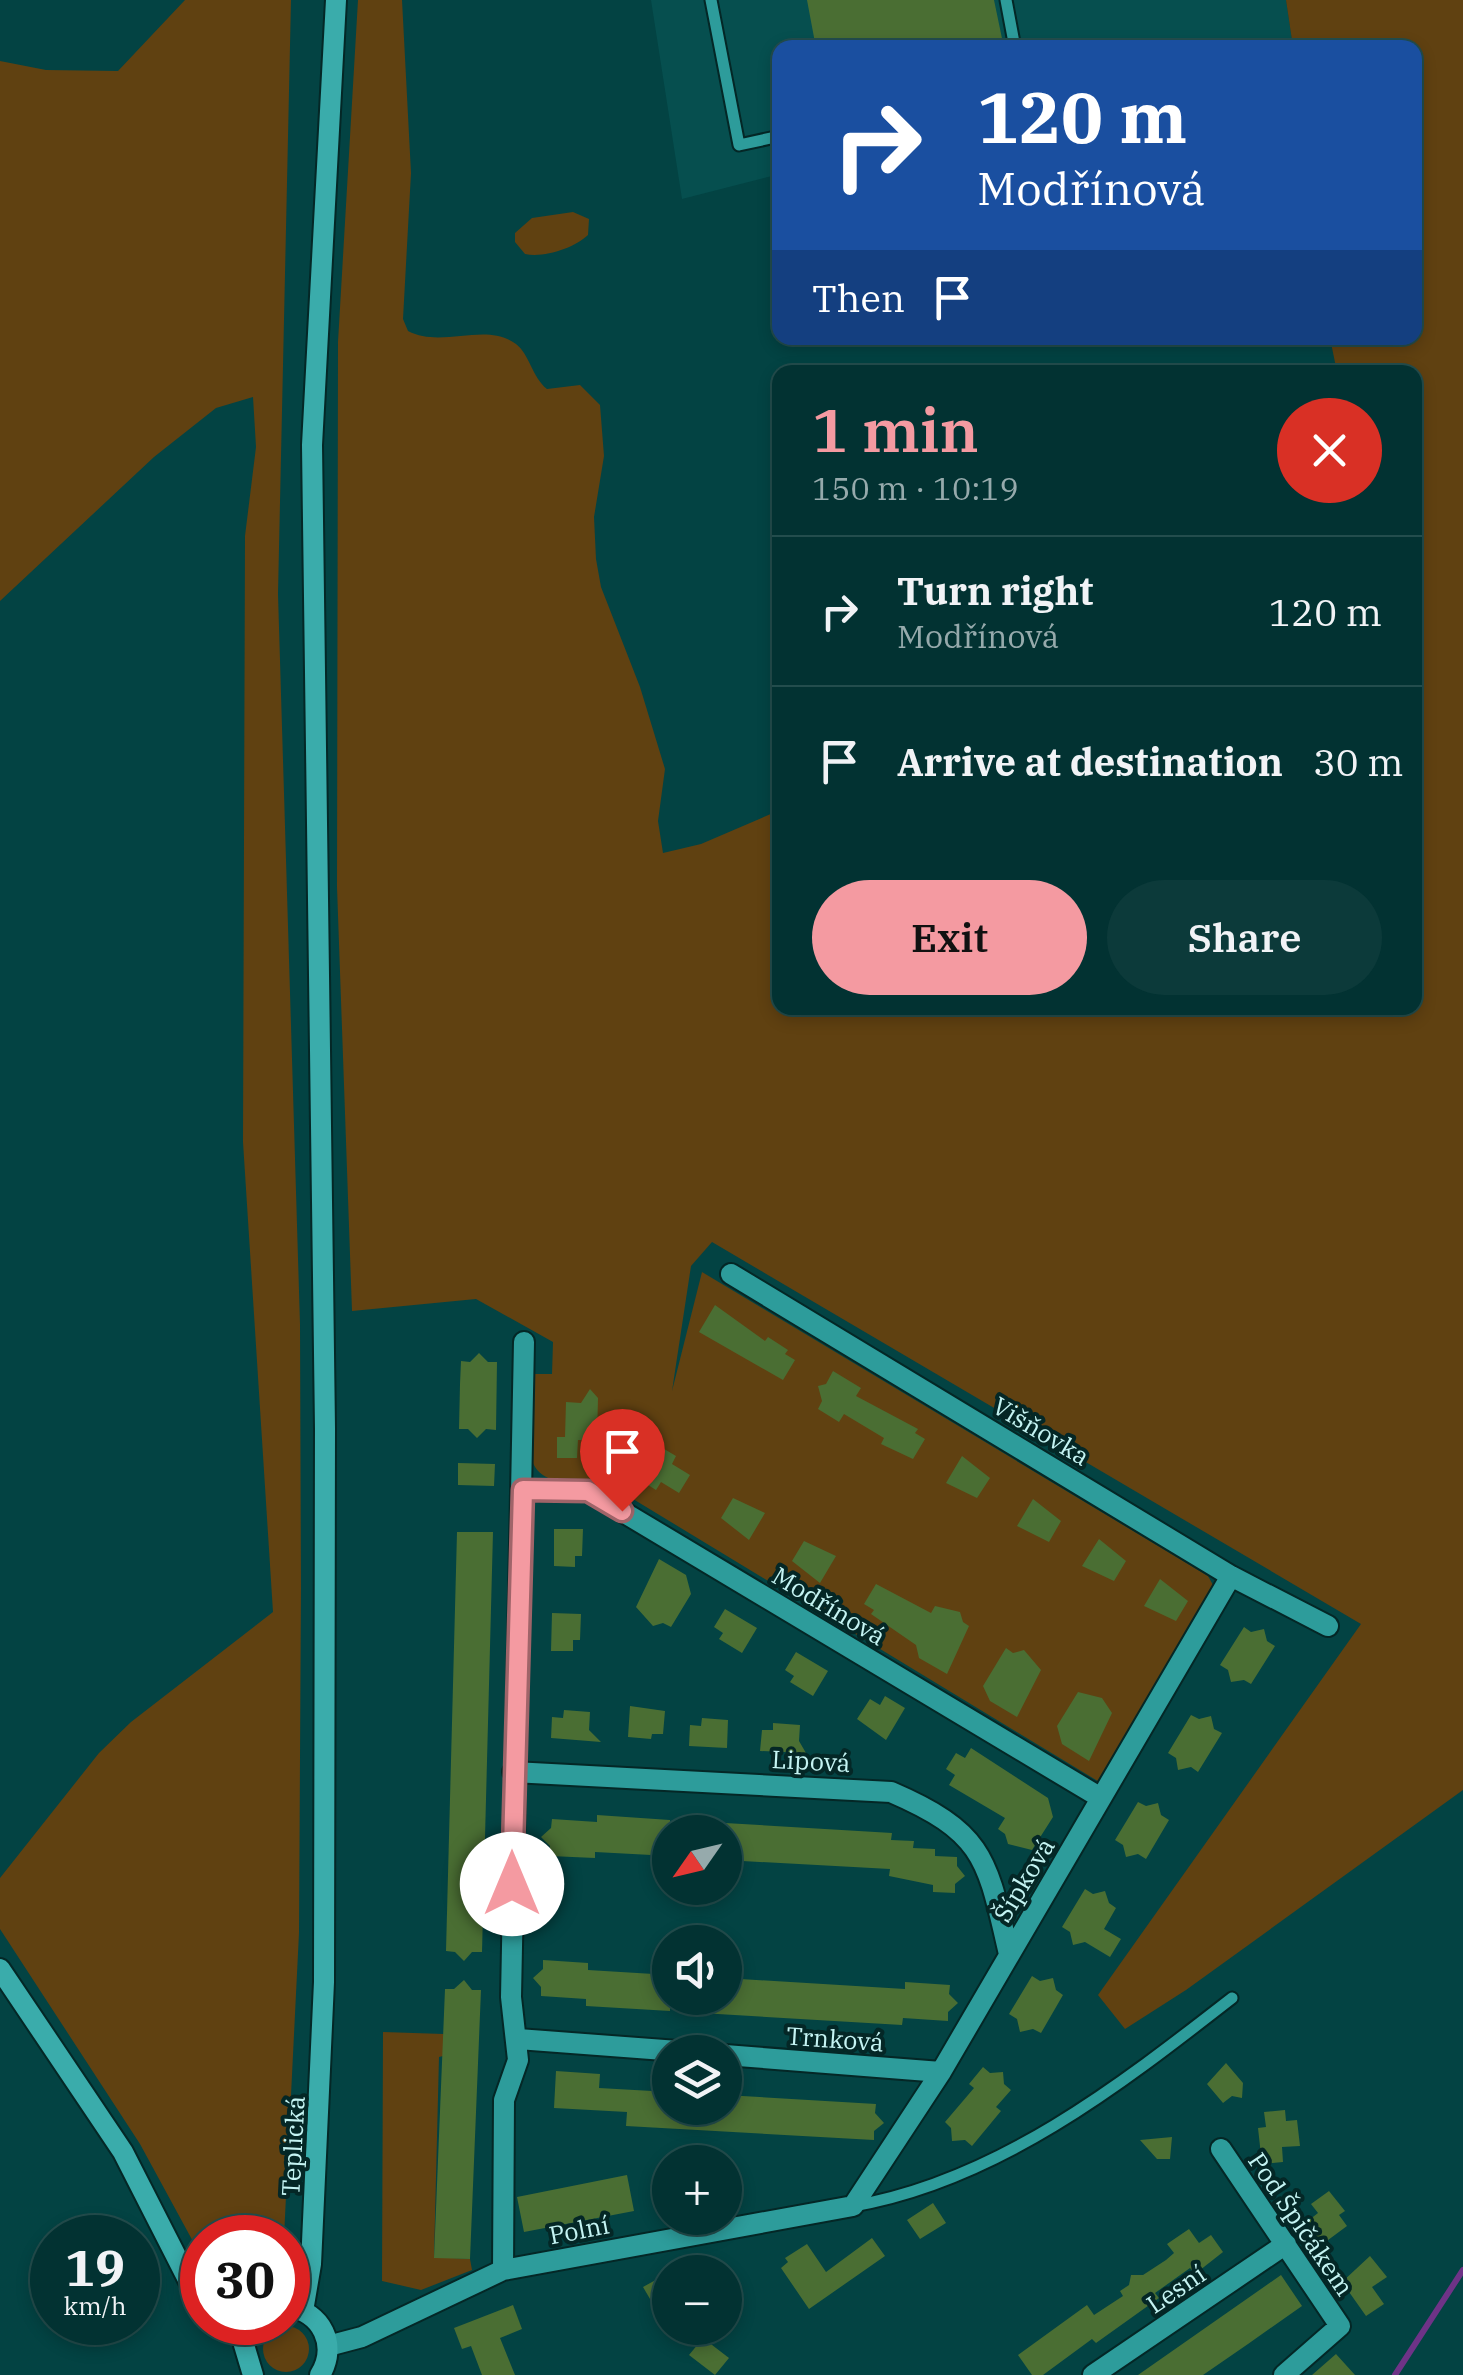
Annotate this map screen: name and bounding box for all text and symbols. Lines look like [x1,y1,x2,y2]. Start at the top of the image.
text: 120 m [977,71,1187,162]
icon: right [812,80,942,210]
text: Modřínová [977,159,1205,217]
icon: arrive [925,270,980,325]
text: Then [812,273,905,322]
text: 1 min [812,390,979,469]
button: close [1277,398,1382,503]
text: 150 m · 10:19 [812,467,1019,509]
text: Turn right [897,566,1093,615]
icon: right [812,584,867,639]
text: 120 m [1269,587,1382,636]
text: Modřínová [897,615,1059,657]
icon: arrive [812,734,867,789]
text: Arrive at destination [897,737,1283,786]
text: 30 m [1313,737,1404,786]
button: Exit [812,880,1087,995]
button: Share [1107,880,1382,995]
street label: Višňovka [987,1389,1096,1472]
pin [580,1409,665,1512]
icon: arrive [595,1424,650,1479]
street label: Modřínová [766,1559,892,1652]
street label: Lipová [771,1742,851,1779]
north arrow [652,1815,742,1905]
map controls [652,1815,742,2345]
position arrow [460,1832,564,1936]
street label: Šípková [986,1832,1062,1928]
button: sound [652,1925,742,2015]
street label: Trnková [785,2019,885,2058]
button: layers [652,2035,742,2125]
street label: Teplická [273,2095,312,2197]
button: + [652,2145,742,2235]
street label: Pod Špičákem [1241,2146,1362,2302]
street label: Polní [546,2208,612,2251]
speed limit sign: 30 [180,2215,310,2345]
text: 19 [65,2235,125,2300]
button: − [652,2255,742,2345]
street label: Lesní [1140,2257,1212,2320]
text: km/h [63,2289,127,2322]

